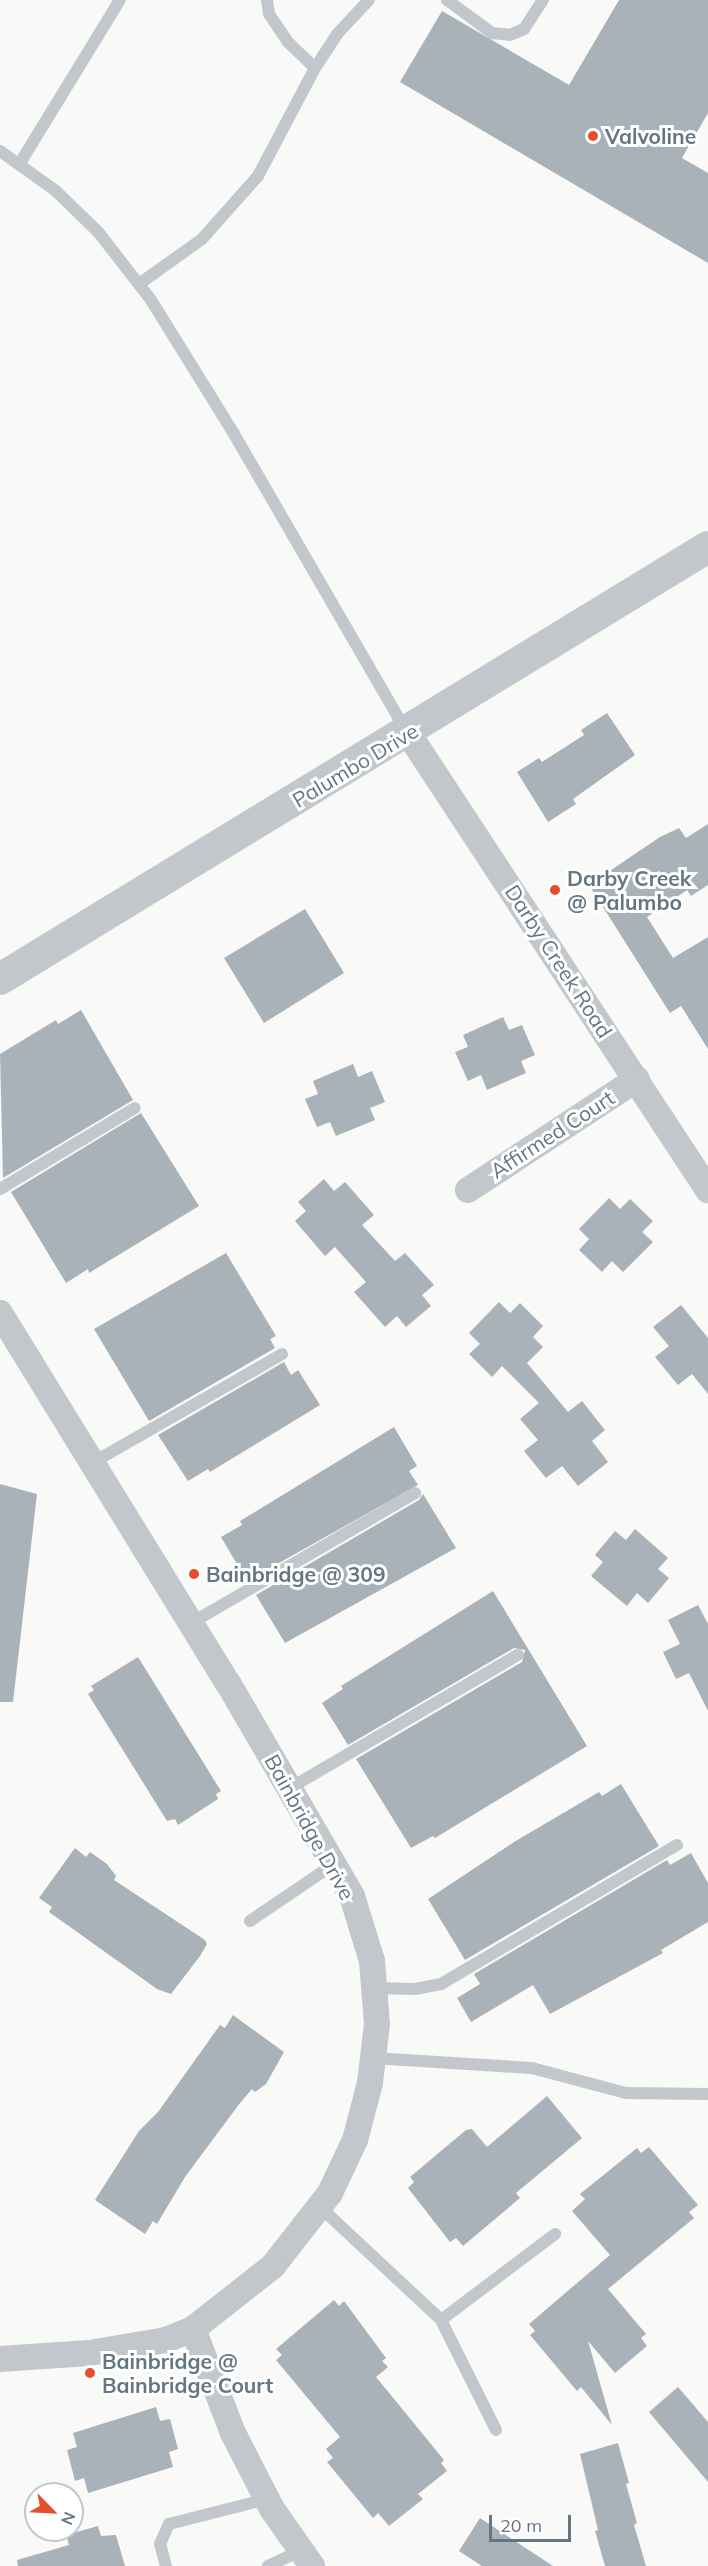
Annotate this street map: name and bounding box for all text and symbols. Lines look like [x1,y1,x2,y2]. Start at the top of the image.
place label: Valvoline [605,123,696,149]
marker: Valvoline [586,129,600,143]
street label: Palumbo Drive [288,718,422,812]
place label: Darby Creek @ Palumbo [567,865,691,915]
street label: Darby Creek Road [500,880,618,1042]
marker: Darby Creek @ Palumbo [548,883,562,897]
street label: Affirmed Court [485,1085,619,1183]
place label: Bainbridge @ 309 [206,1561,386,1587]
marker: Bainbridge @ 309 [187,1567,201,1581]
street label: Bainbridge Drive [260,1750,360,1904]
place label: Bainbridge @ Bainbridge Court [102,2348,273,2398]
marker: Bainbridge @ Bainbridge Court [83,2366,97,2380]
north arrow [24,2482,84,2542]
scale bar [492,2503,574,2541]
text: N [57,2509,80,2528]
text: 20 m [500,2514,542,2537]

